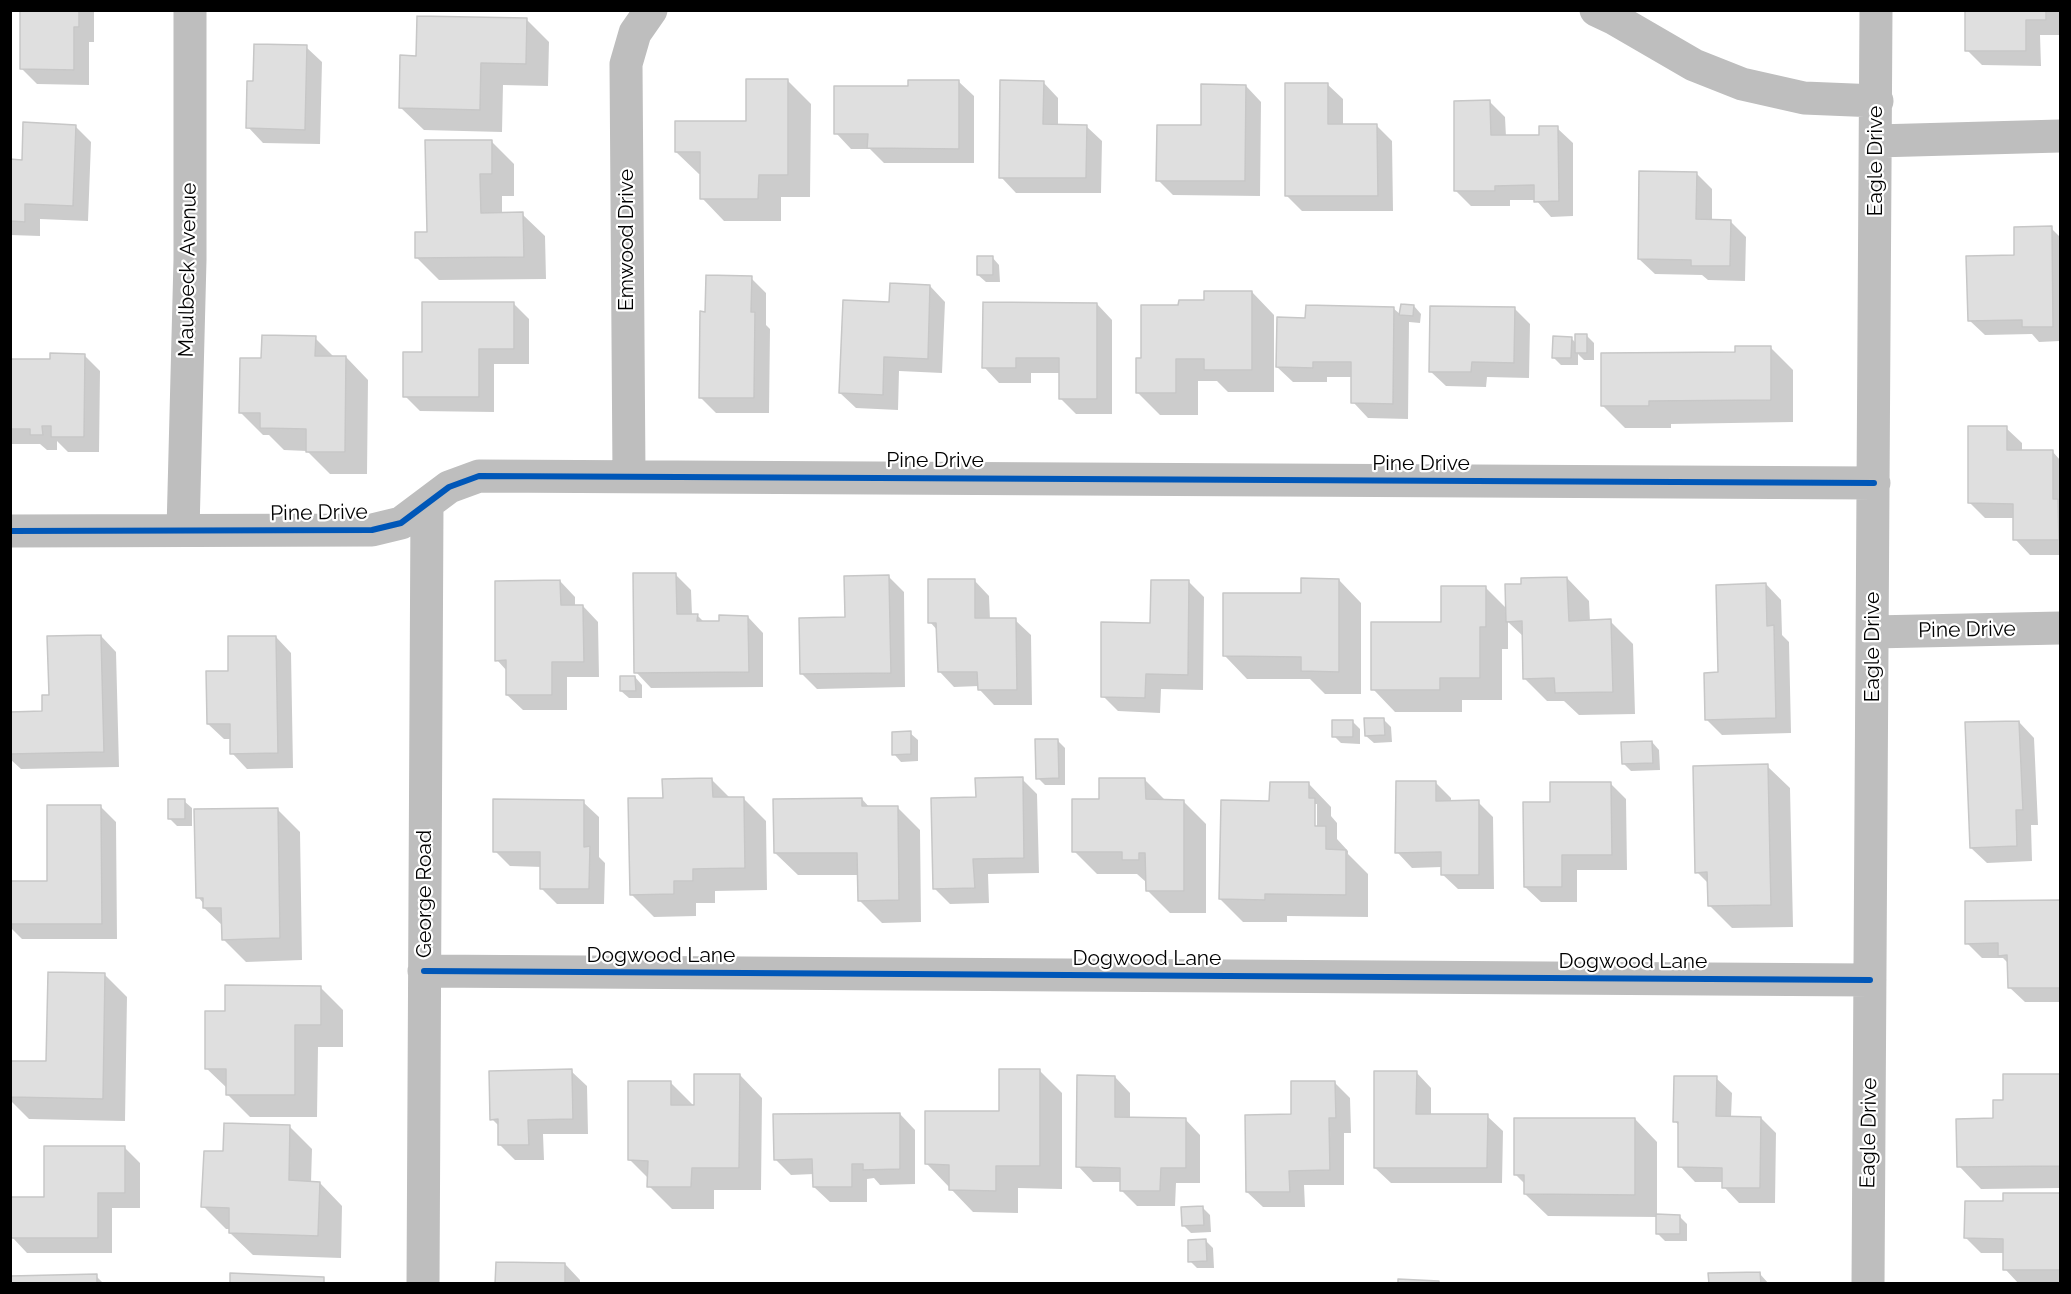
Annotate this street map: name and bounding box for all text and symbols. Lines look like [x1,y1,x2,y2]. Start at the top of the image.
street label: Eagle Drive [1863,106,1889,216]
street label: Emwood Drive [614,169,640,311]
street label: Maulbeck Avenue [174,182,202,358]
street label: Pine Drive [886,448,984,474]
street label: Pine Drive [1372,451,1470,477]
street label: Pine Drive [270,500,368,526]
street label: Eagle Drive [1860,592,1886,702]
street label: Pine Drive [1918,617,2016,643]
street label: George Road [412,830,438,958]
street label: Dogwood Lane [587,943,735,969]
street label: Dogwood Lane [1073,946,1221,972]
street label: Dogwood Lane [1559,949,1707,975]
street label: Eagle Drive [1855,1077,1883,1189]

